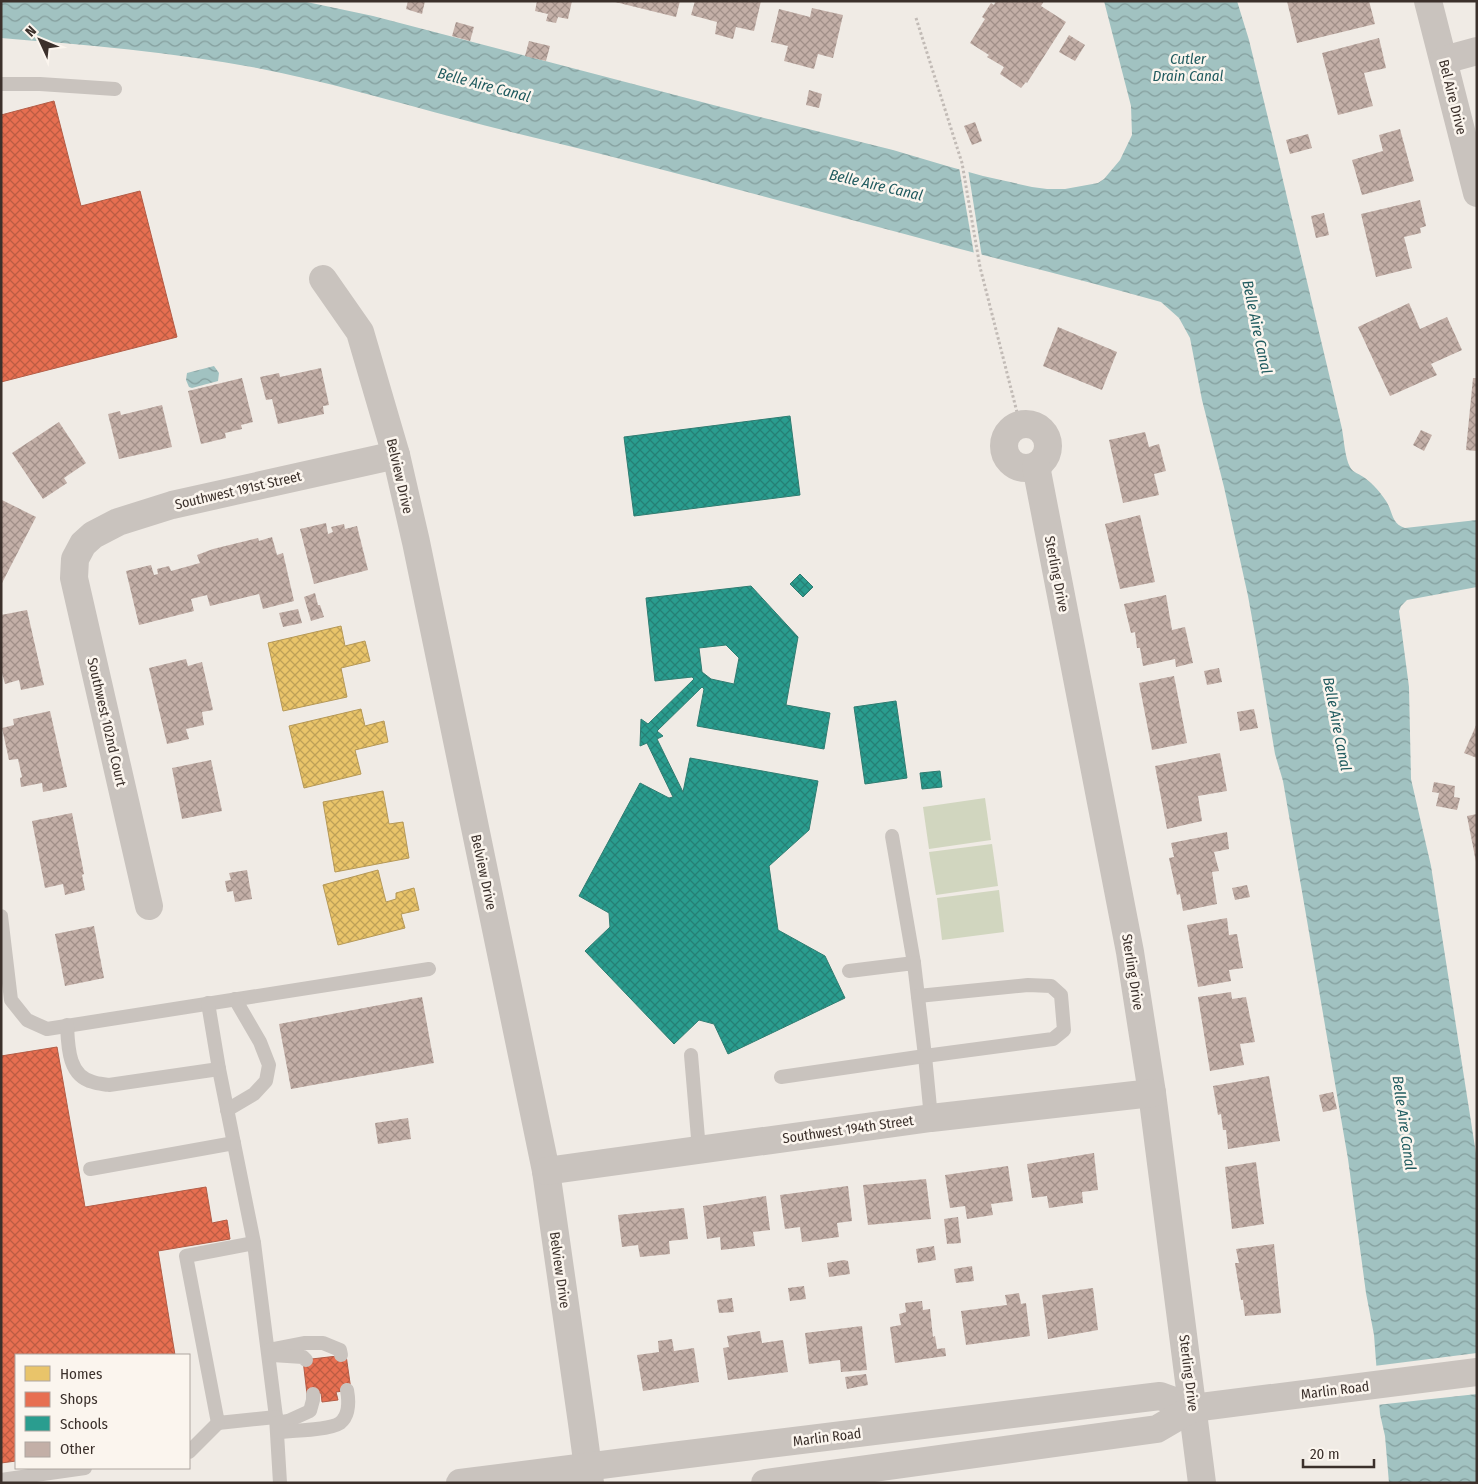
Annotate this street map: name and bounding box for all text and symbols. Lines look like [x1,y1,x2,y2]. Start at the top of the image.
north arrow [15,15,65,65]
text: N [22,22,40,40]
water label: Cutler Drain Canal [1152,50,1224,85]
street label: Bel Aire Drive [1435,58,1470,137]
water label: Belle Aire Canal [436,64,532,106]
water label: Belle Aire Canal [828,166,924,204]
water label: Belle Aire Canal [1238,279,1276,376]
street label: Belview Drive [383,437,416,516]
street label: Southwest 191st Street [173,468,303,513]
street label: Sterling Drive [1041,535,1072,614]
street label: Southwest 102nd Court [83,656,130,788]
water label: Belle Aire Canal [1319,676,1355,773]
street label: Belview Drive [467,833,500,912]
street label: Sterling Drive [1118,933,1147,1012]
water label: Belle Aire Canal [1388,1075,1420,1171]
street label: Southwest 194th Street [781,1112,915,1147]
street label: Belview Drive [546,1231,573,1309]
street label: Sterling Drive [1175,1334,1202,1412]
legend [15,1354,190,1469]
text: Homes [60,1365,102,1383]
street label: Marlin Road [1300,1378,1370,1403]
text: Shops [60,1390,98,1408]
text: Schools [60,1415,108,1433]
street label: Marlin Road [792,1425,862,1450]
scale bar [1303,1436,1374,1468]
text: Other [60,1440,96,1458]
text: 20 m [1310,1445,1340,1463]

